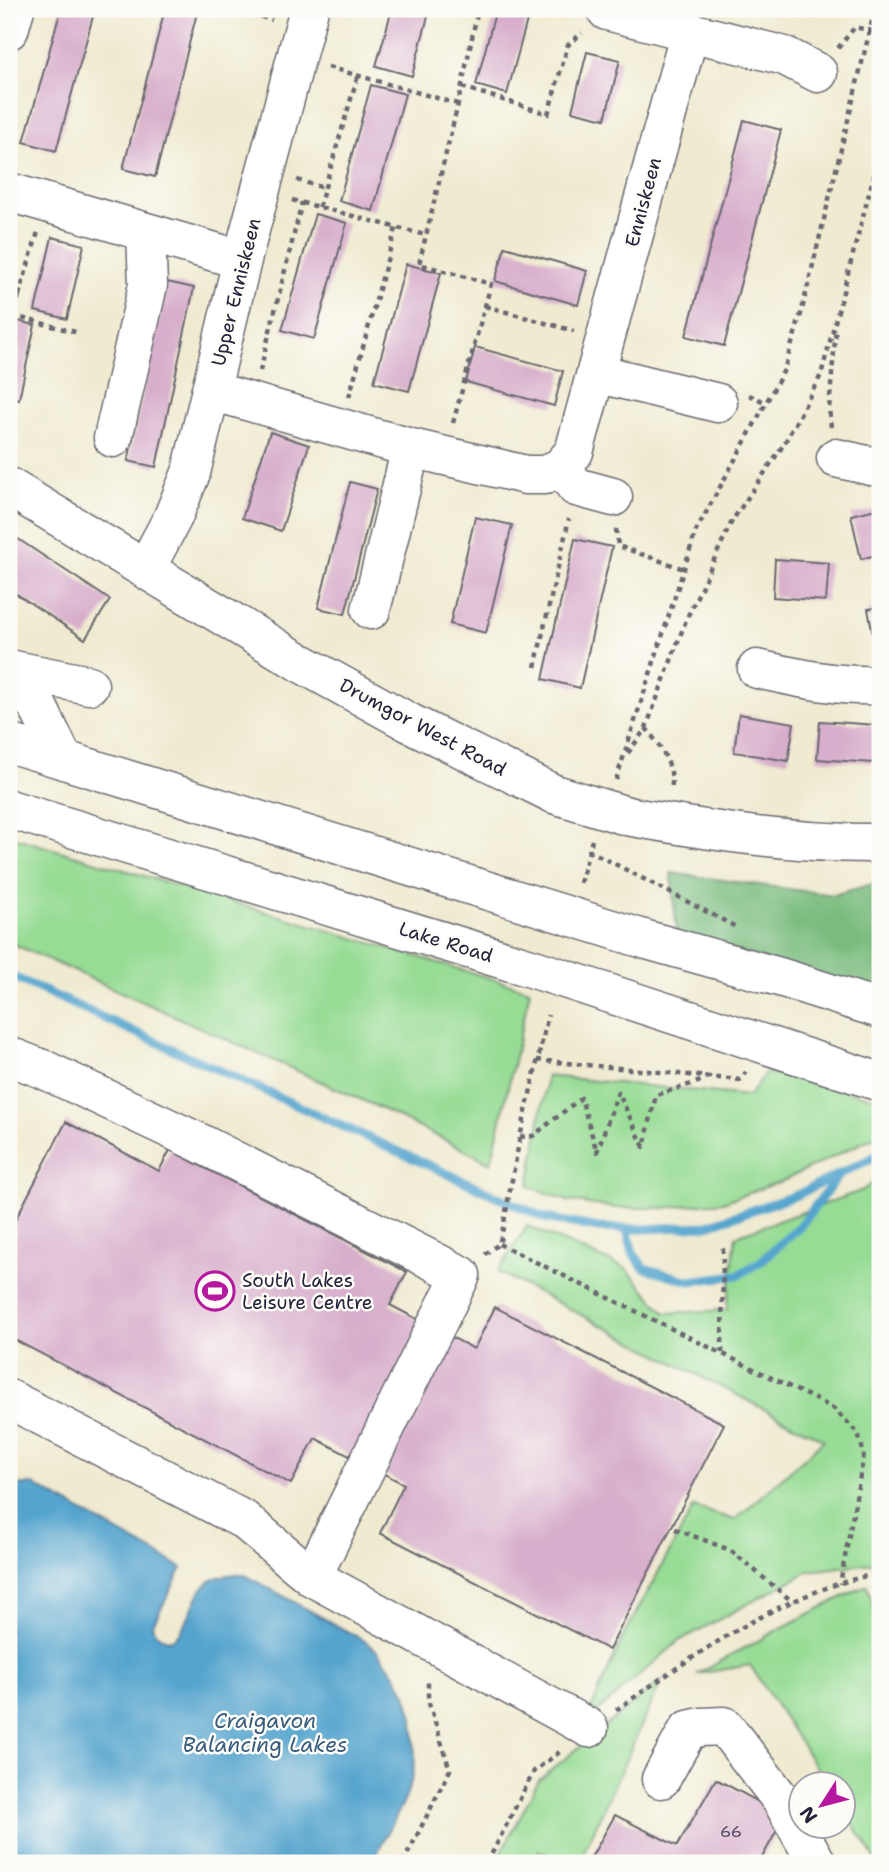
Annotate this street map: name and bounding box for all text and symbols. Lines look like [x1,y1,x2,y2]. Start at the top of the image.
street label: Enniskeen [619,154,667,250]
street label: Upper Enniskeen [206,215,266,369]
street label: Drumgor West Road [335,672,511,782]
street label: Lake Road [396,916,496,968]
place label: South Lakes Leisure Centre [242,1268,373,1315]
sports icon: South Lakes Leisure Centre [194,1270,236,1312]
water label: Craigavon Balancing Lakes [183,1707,347,1759]
north arrow [788,1770,858,1840]
text: N [794,1801,823,1828]
house number: 66 [720,1821,742,1842]

